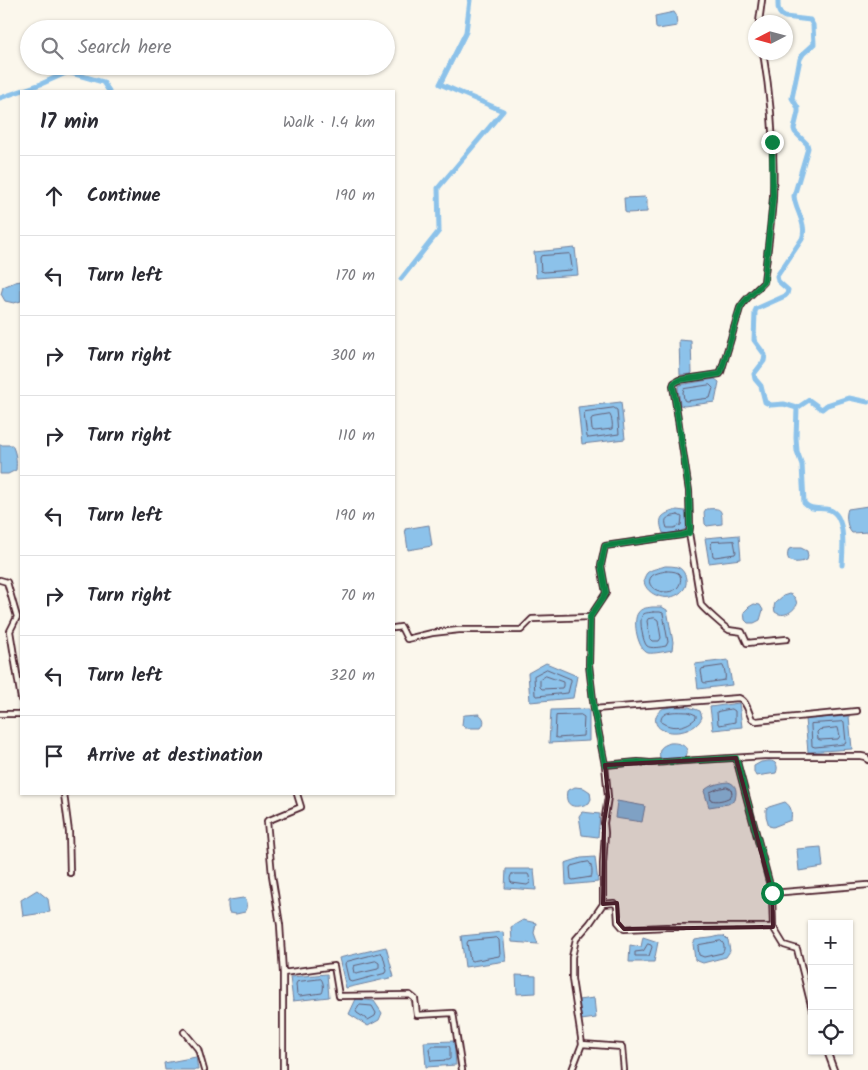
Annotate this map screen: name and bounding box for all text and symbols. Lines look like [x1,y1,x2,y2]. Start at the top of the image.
north arrow [748,15,793,60]
search box [20,20,395,75]
text: Search here [78,33,172,63]
icon: search [38,34,66,62]
text: 17 min [40,106,99,139]
text: Walk · 1.4 km [283,110,375,135]
route end [761,131,784,154]
text: Continue [87,181,160,211]
icon: ahead [40,182,68,210]
text: 190 m [335,183,375,208]
text: Turn left [87,261,162,291]
icon: left [40,262,68,290]
text: 170 m [335,263,375,288]
text: Turn right [87,341,172,371]
icon: right [40,342,68,370]
text: 300 m [331,343,375,368]
text: Turn right [87,421,172,451]
icon: right [40,422,68,450]
text: 110 m [338,423,375,448]
text: Turn left [87,501,162,531]
icon: left [40,502,68,530]
text: 190 m [335,503,375,528]
text: Turn right [87,581,172,611]
icon: right [40,582,68,610]
text: 70 m [340,583,375,608]
text: Turn left [87,661,162,691]
icon: left [40,662,68,690]
text: 320 m [329,663,375,688]
text: Arrive at destination [87,741,263,771]
icon: arrive [40,742,68,770]
route start [761,882,784,905]
map controls [808,920,853,1055]
button: + [808,920,853,965]
button: − [808,965,853,1010]
button: locate [808,1010,853,1055]

